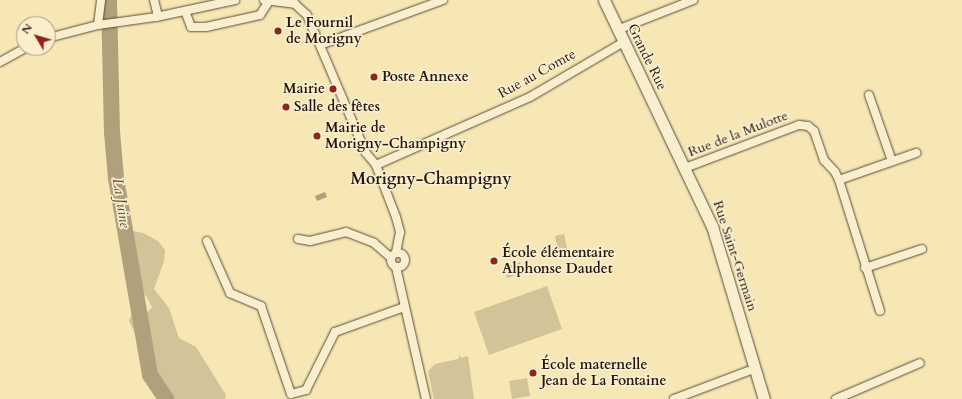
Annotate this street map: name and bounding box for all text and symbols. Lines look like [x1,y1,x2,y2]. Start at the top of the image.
place label: Le Fournil de Morigny [286,15,362,48]
north arrow [16,16,56,56]
text: N [18,21,36,37]
street label: Grande Rue [624,21,670,93]
marker: Le Fournil de Morigny [273,26,283,36]
street label: Rue au Comte [495,46,579,102]
place label: Poste Annexe [382,69,469,85]
marker: Poste Annexe [369,72,379,82]
place label: Mairie [283,81,325,97]
marker: Mairie [328,84,338,94]
place label: Salle des fêtes [294,99,380,115]
marker: Salle des fêtes [281,102,291,112]
street label: Rue de la Mulotte [686,107,790,161]
place label: Mairie de Morigny-Champigny [325,120,466,152]
marker: Mairie de Morigny-Champigny [312,131,322,141]
district label: Morigny-Champigny [351,169,511,189]
water label: La Juine [108,177,134,229]
street label: Rue Saint-Germain [709,199,761,313]
place label: École élémentaire Alphonse Daudet [502,245,615,278]
marker: École élémentaire Alphonse Daudet [489,256,499,266]
place label: École maternelle Jean de La Fontaine [541,357,666,390]
marker: École maternelle Jean de La Fontaine [528,368,538,378]

